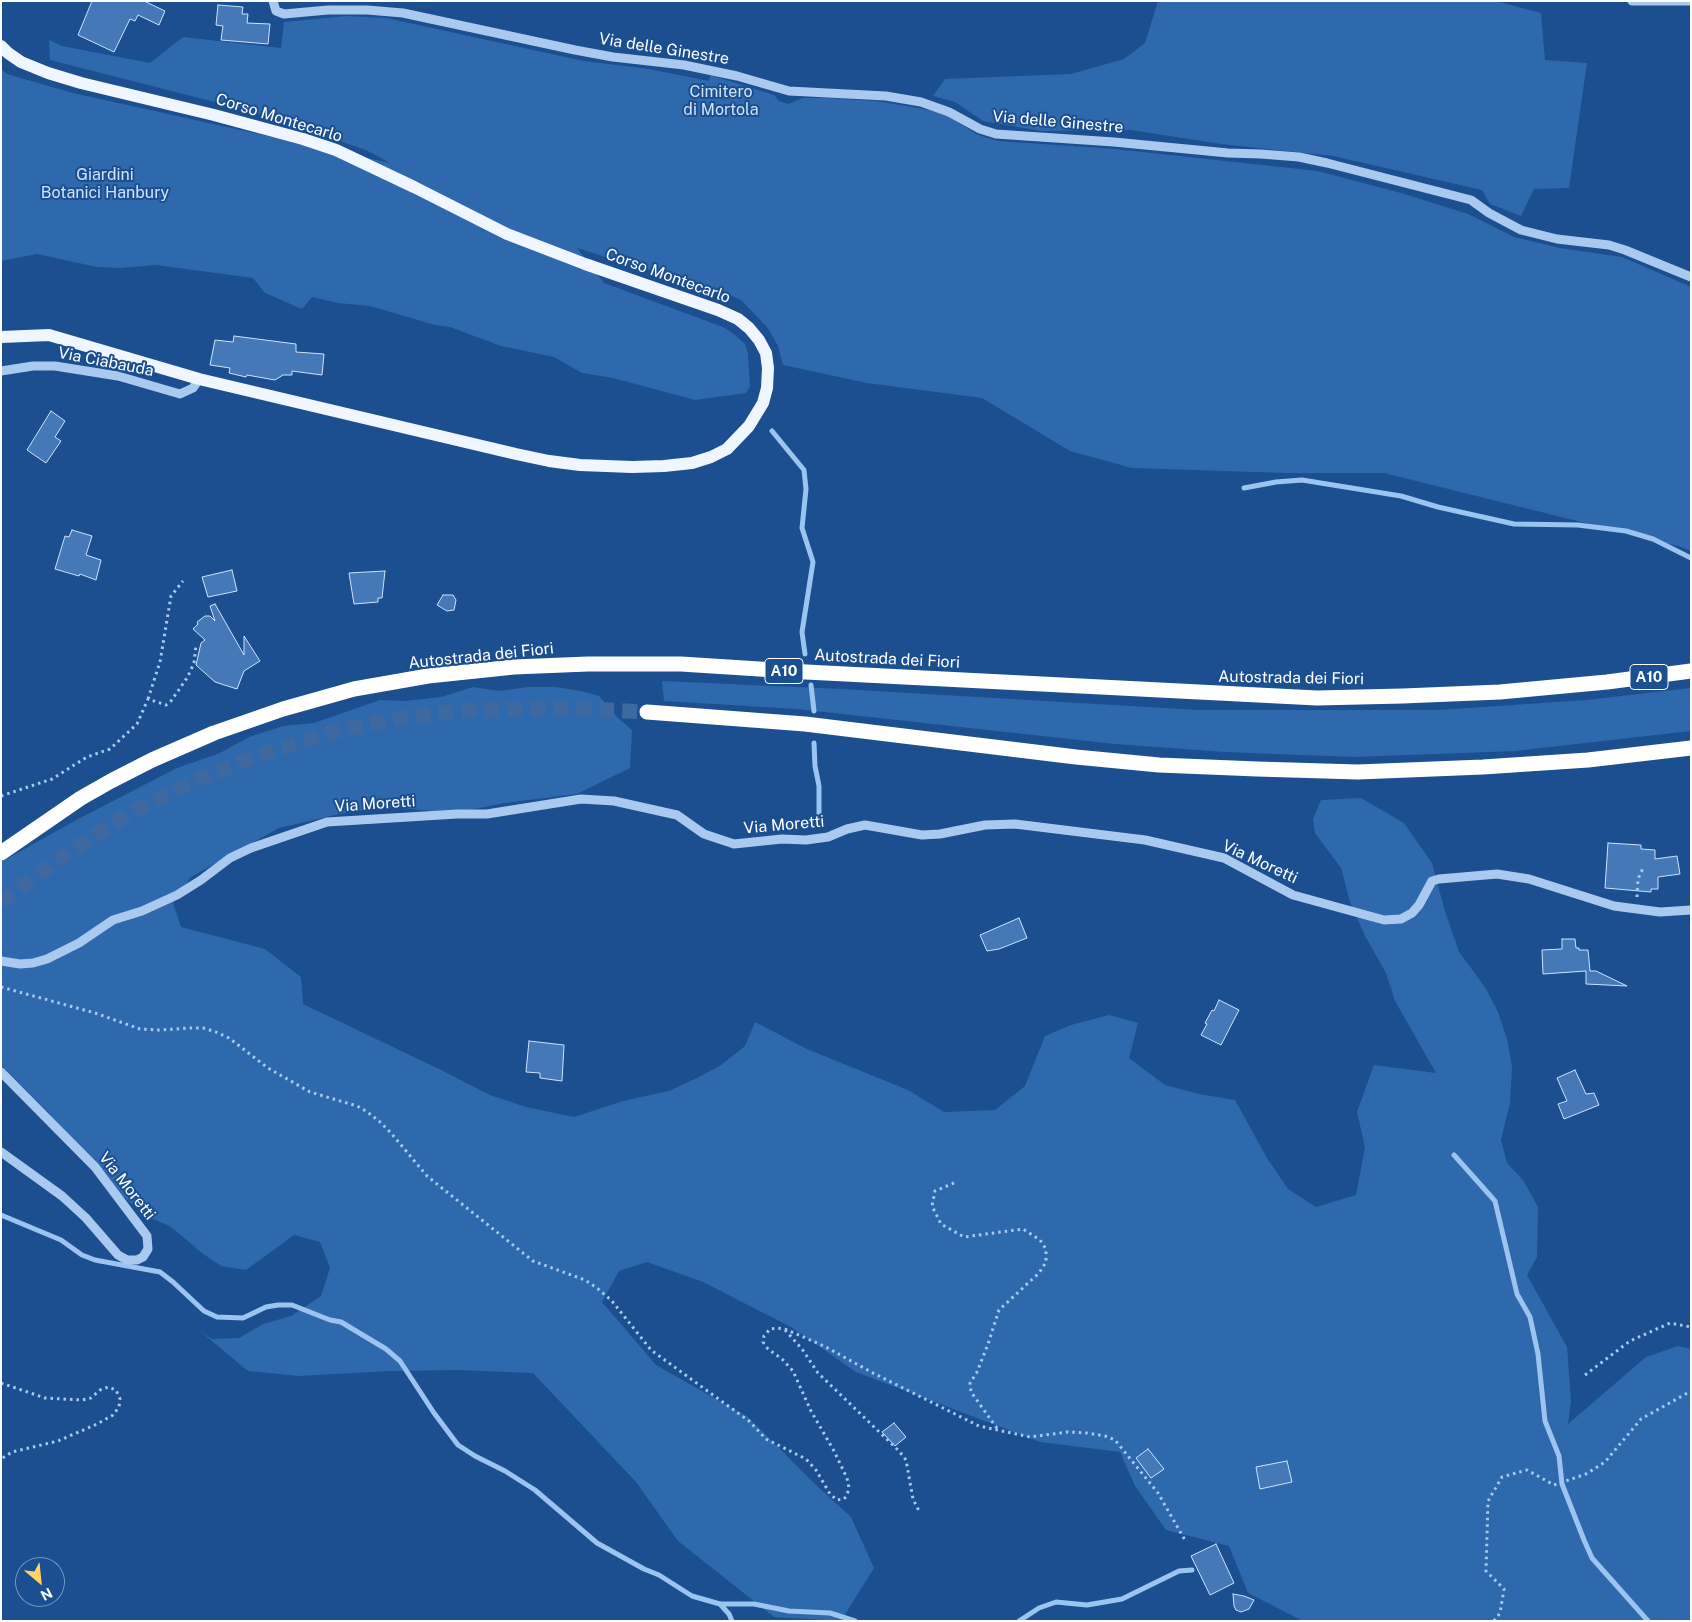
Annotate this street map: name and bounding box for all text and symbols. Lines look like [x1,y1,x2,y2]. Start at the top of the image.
street label: Via delle Ginestre [598,29,730,69]
park label: Cimitero di Mortola [683,82,759,120]
street label: Corso Montecarlo [213,90,345,146]
street label: Via delle Ginestre [992,107,1124,137]
park label: Giardini Botanici Hanbury [41,165,169,203]
street label: Corso Montecarlo [603,244,733,308]
street label: Via Ciabauda [56,343,156,381]
street label: Autostrada dei Fiori [407,639,555,673]
street label: Autostrada dei Fiori [814,646,960,672]
road number: A10 [765,658,803,684]
road number: A10 [1630,664,1668,690]
street label: Autostrada dei Fiori [1218,667,1364,689]
street label: Via Moretti [334,792,416,816]
street label: Via Moretti [743,812,825,838]
street label: Via Moretti [1219,836,1301,888]
street label: Via Moretti [95,1148,159,1224]
north arrow [15,1557,65,1607]
text: N [38,1585,55,1604]

